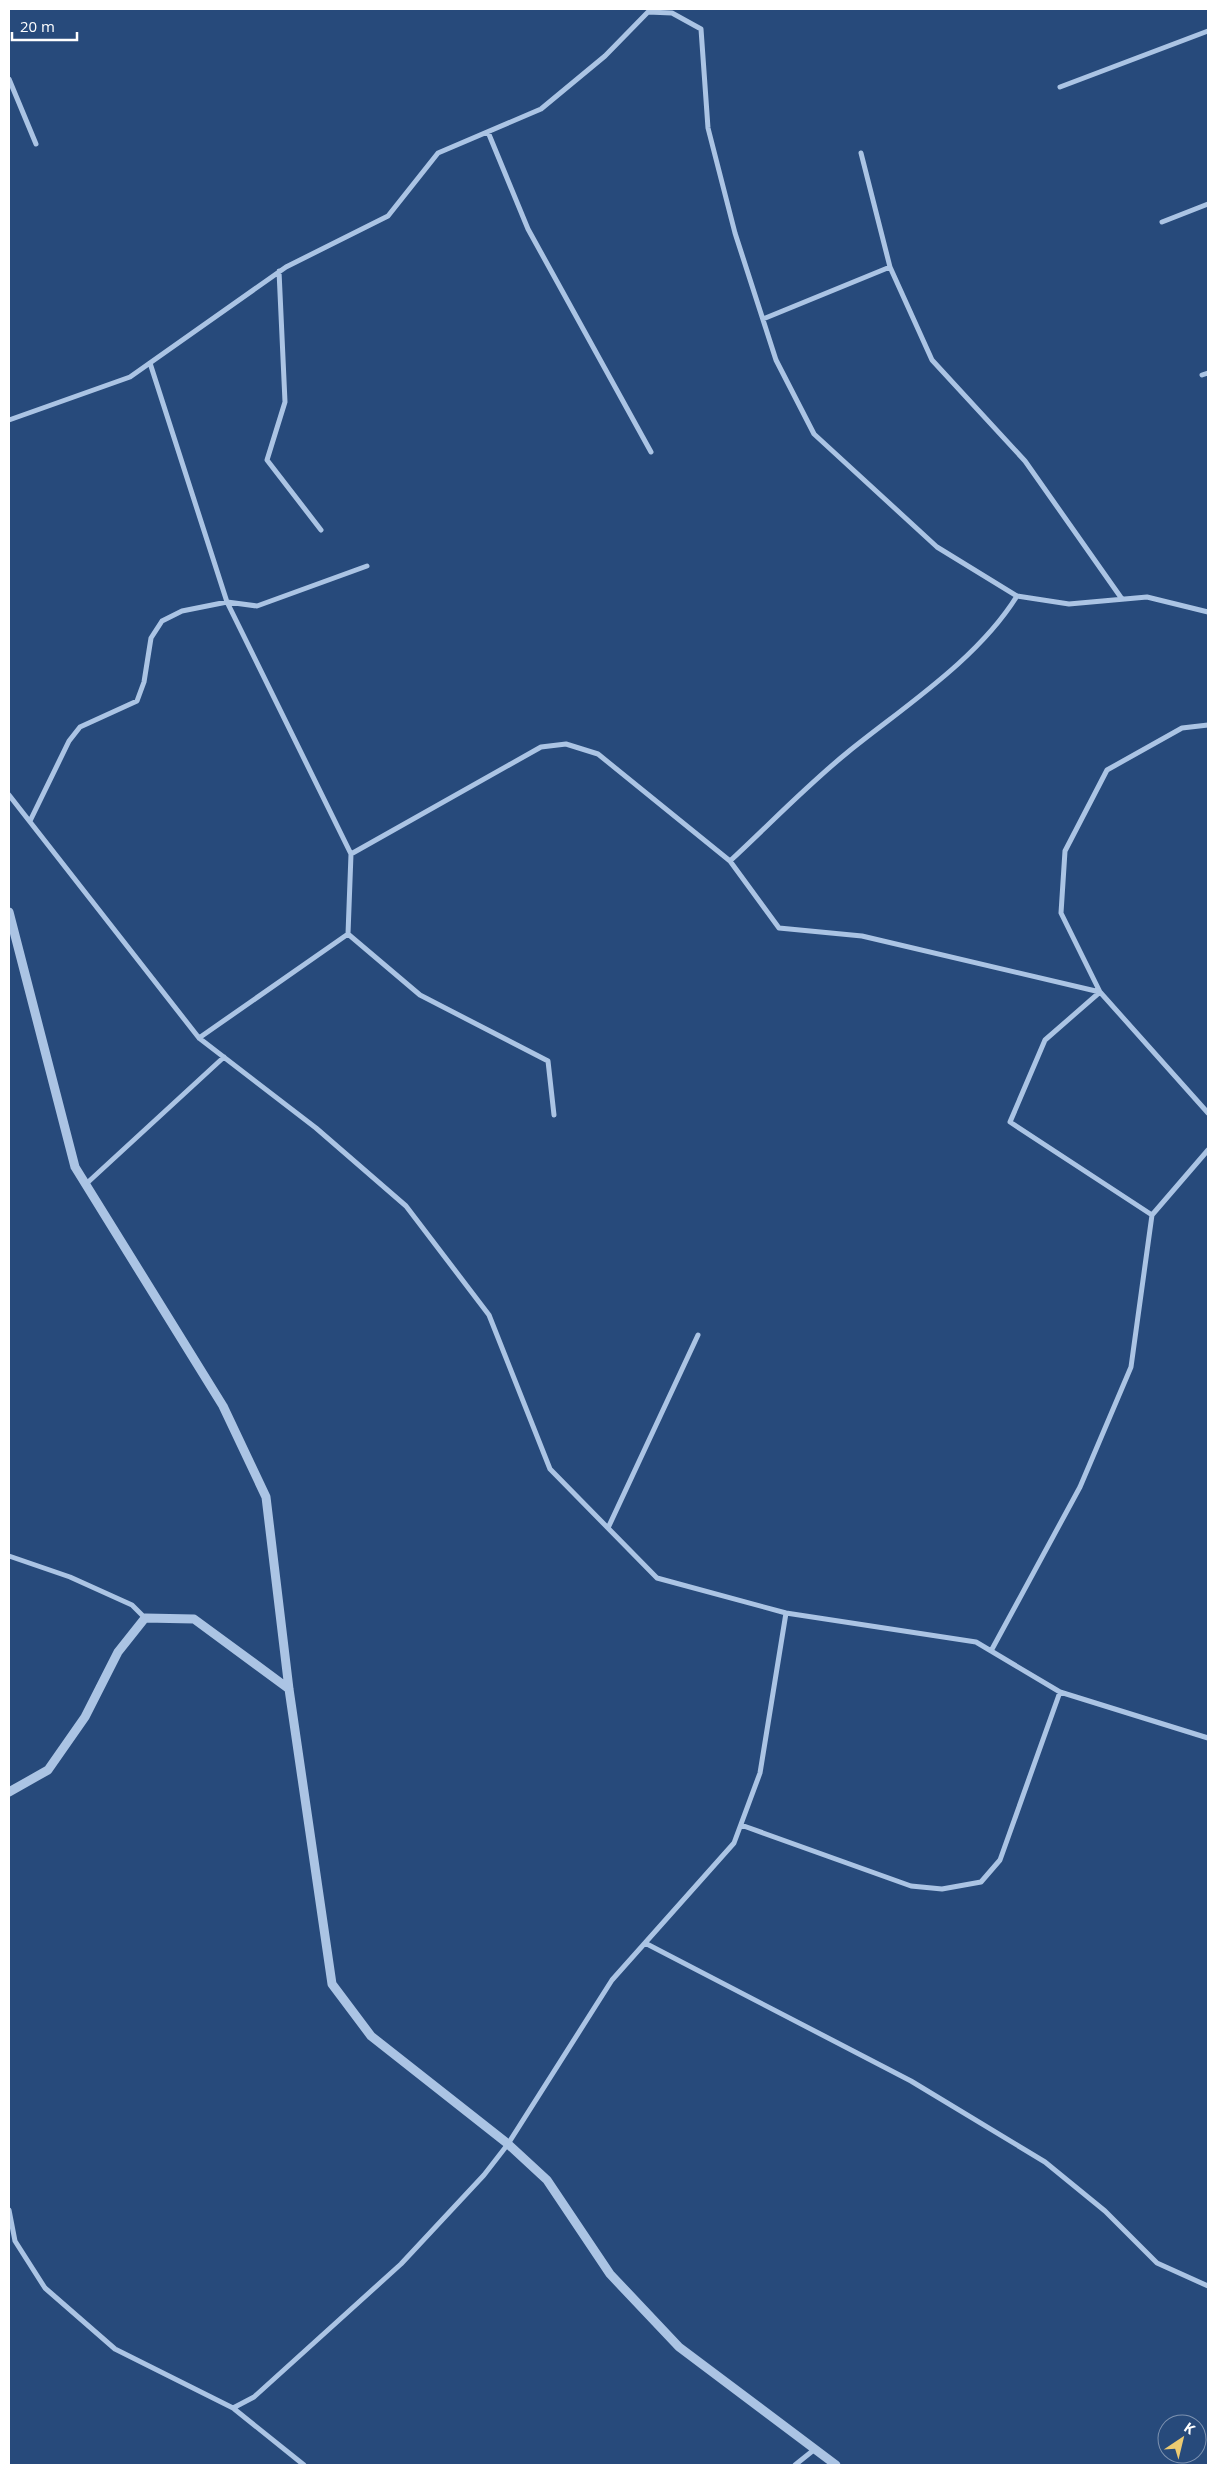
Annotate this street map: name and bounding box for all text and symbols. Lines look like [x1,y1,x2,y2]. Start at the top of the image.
scale bar [12,10,78,42]
text: 20 m [20,16,55,36]
north arrow [1157,2414,1207,2464]
text: K [1180,2417,1200,2439]

